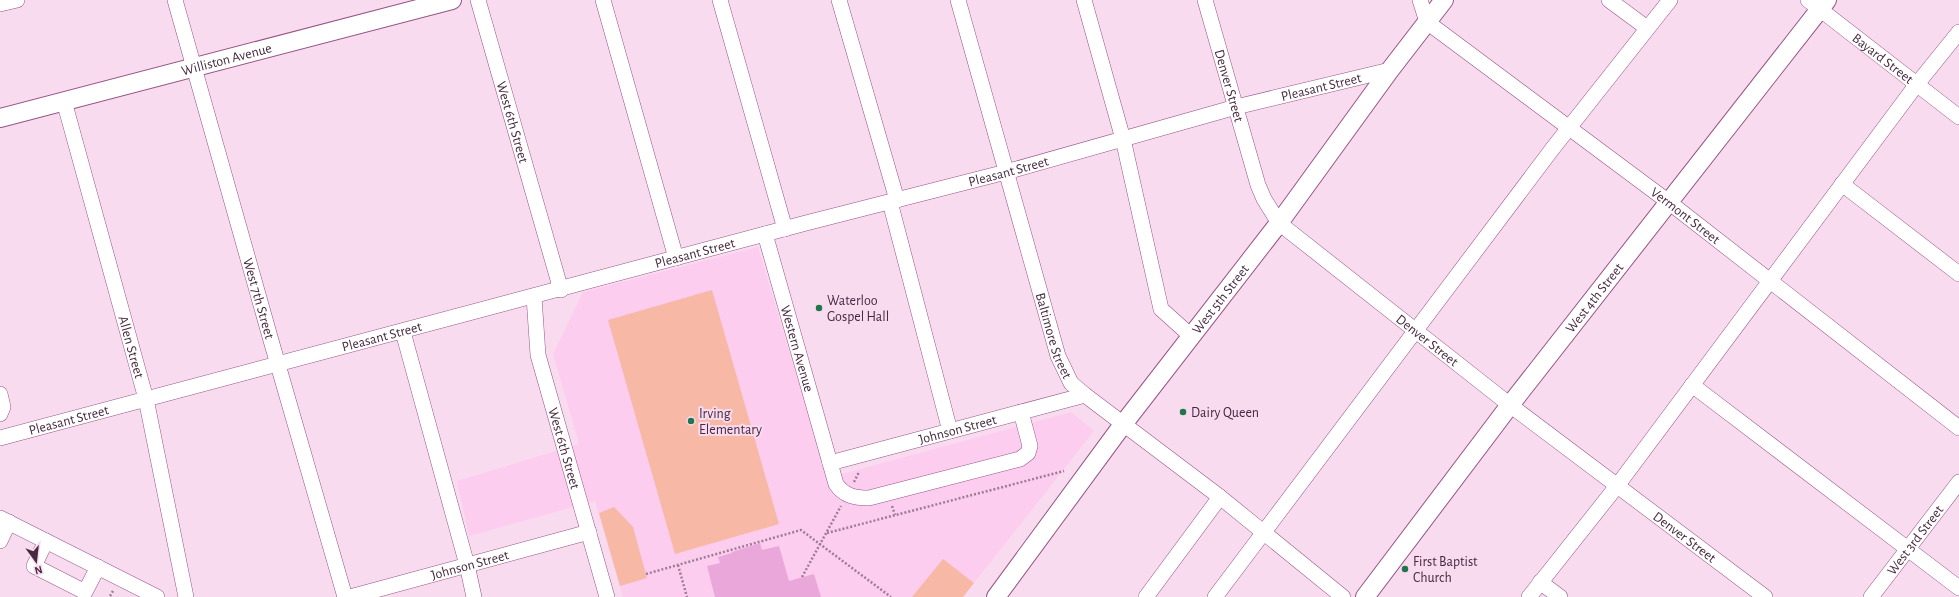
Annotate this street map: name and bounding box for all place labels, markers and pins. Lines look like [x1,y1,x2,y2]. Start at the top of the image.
place label: Waterloo Gospel Hall [827,294,889,324]
marker: Waterloo Gospel Hall [814,303,824,313]
place label: Dairy Queen [1191,406,1259,420]
place label: Irving Elementary [699,407,762,437]
marker: Dairy Queen [1178,407,1188,417]
marker: Irving Elementary [686,416,696,426]
place label: First Baptist Church [1413,555,1478,585]
marker: First Baptist Church [1400,564,1410,574]

